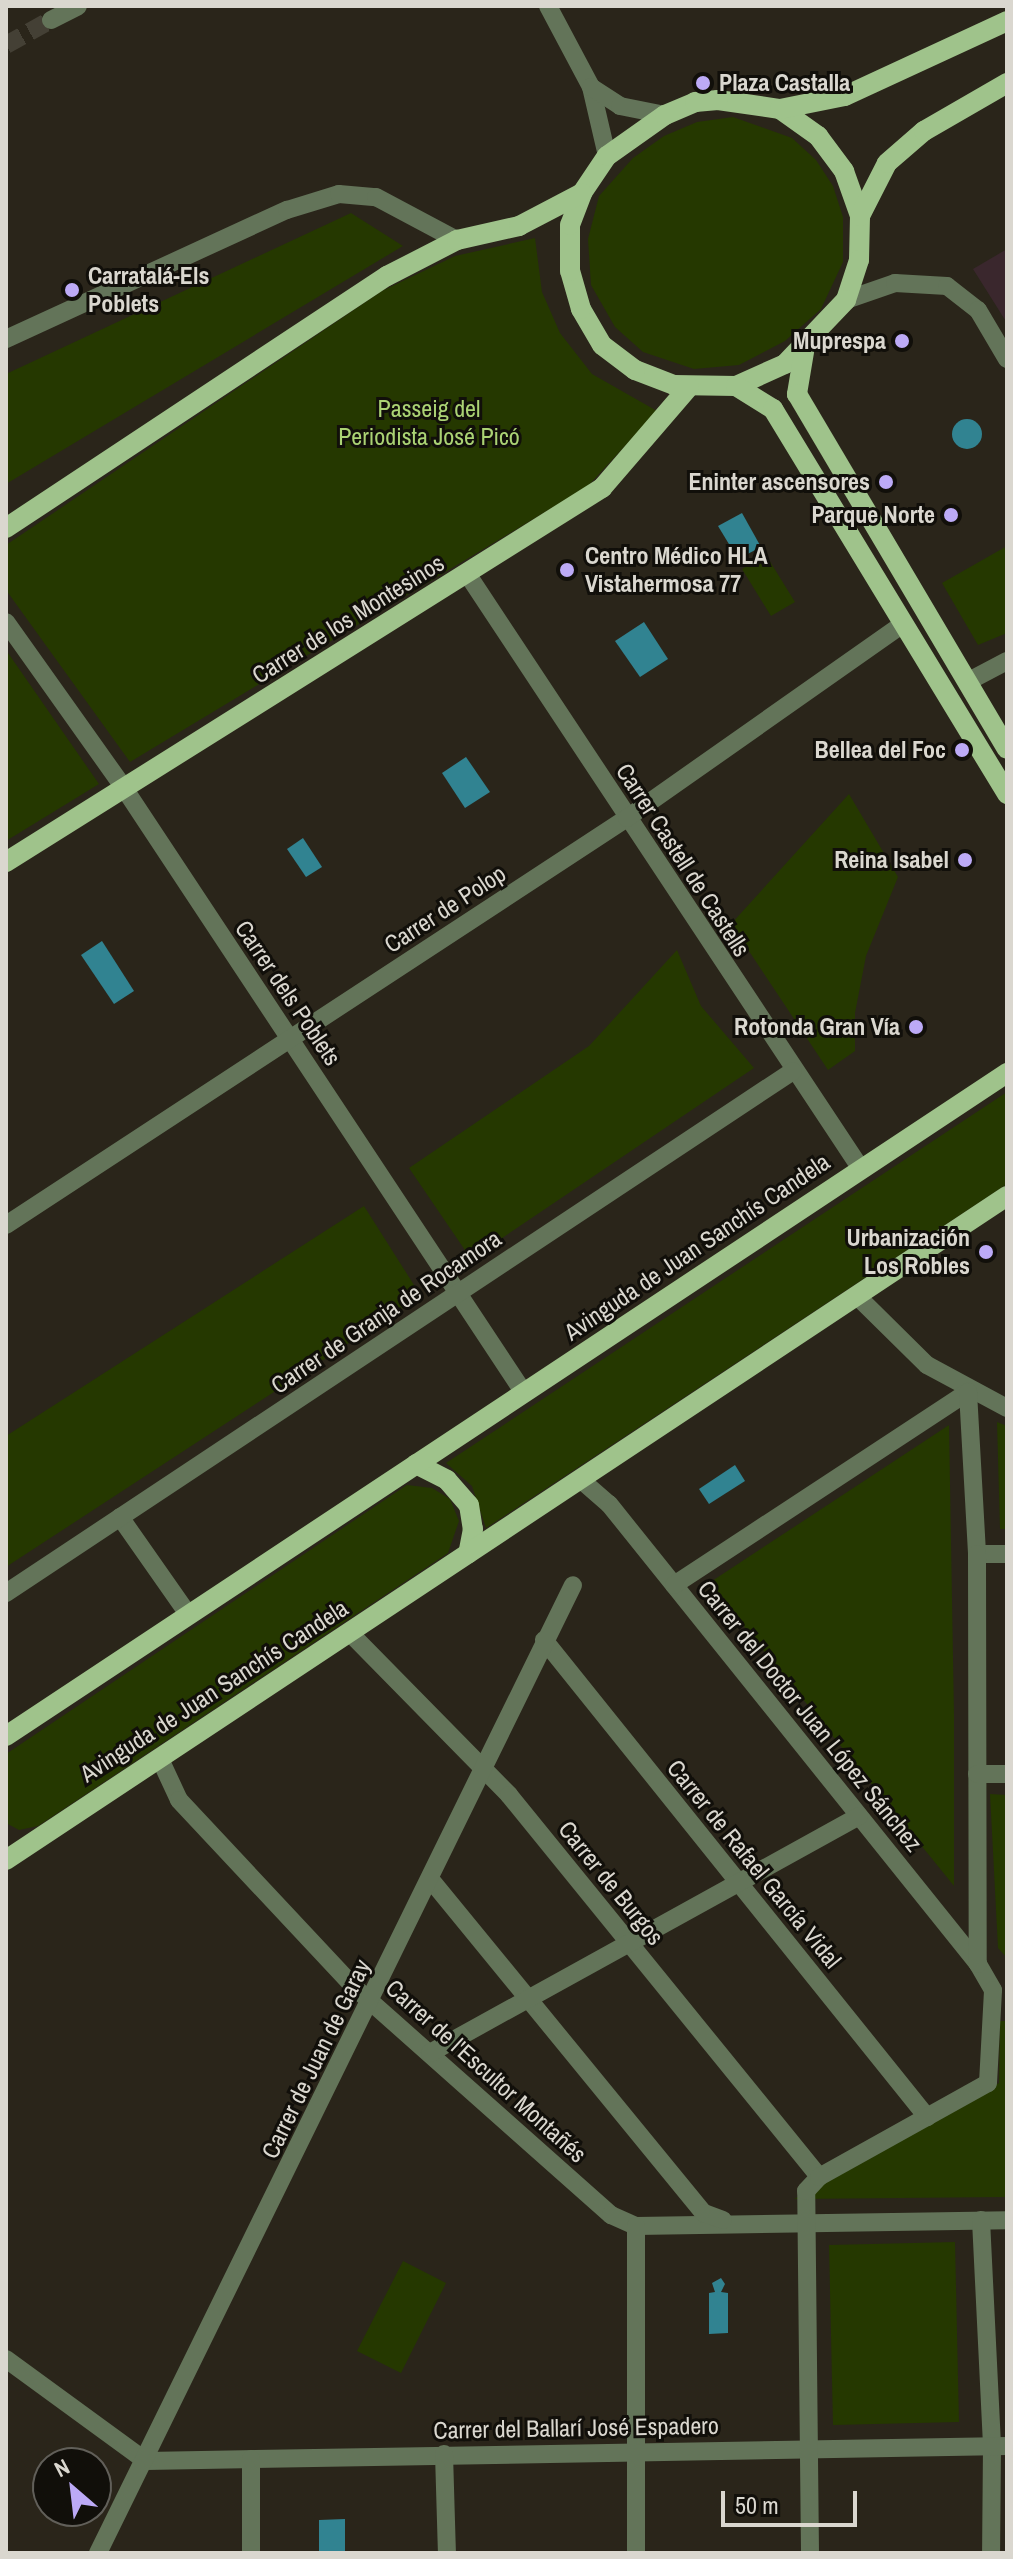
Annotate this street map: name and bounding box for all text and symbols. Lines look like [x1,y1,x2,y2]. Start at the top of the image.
place label: Plaza Castalla [719,69,850,97]
marker: Plaza Castalla [694,74,712,92]
place label: Carratalá-Els Poblets [88,262,209,318]
marker: Carratalá-Els Poblets [63,281,81,299]
place label: Muprespa [793,327,886,355]
marker: Muprespa [893,332,911,350]
park label: Passeig del Periodista José Picó [338,395,520,451]
place label: Eninter ascensores [688,468,870,496]
marker: Eninter ascensores [877,473,895,491]
place label: Parque Norte [811,501,935,529]
marker: Parque Norte [942,506,960,524]
place label: Centro Médico HLA Vistahermosa 77 [585,542,768,598]
street label: Carrer de los Montesinos [247,548,449,690]
marker: Centro Médico HLA Vistahermosa 77 [556,559,578,581]
place label: Bellea del Foc [815,736,946,764]
marker: Bellea del Foc [953,741,971,759]
street label: Carrer Castell de Castells [610,758,756,962]
place label: Reina Isabel [834,846,949,874]
marker: Reina Isabel [956,851,974,869]
street label: Carrer de Polop [379,859,511,959]
street label: Carrer dels Poblets [229,915,347,1071]
place label: Rotonda Gran Vía [734,1013,900,1041]
marker: Rotonda Gran Vía [907,1018,925,1036]
street label: Avinguda de Juan Sanchís Candela [559,1147,835,1347]
street label: Carrer de Granja de Rocamora [266,1224,506,1400]
place label: Urbanización Los Robles [846,1224,970,1280]
marker: Urbanización Los Robles [977,1243,995,1261]
street label: Carrer del Doctor Juan López Sánchez [692,1575,928,1857]
street label: Avinguda de Juan Sanchís Candela [75,1594,353,1788]
street label: Carrer de Rafael García Vidal [661,1754,847,1974]
street label: Carrer de Burgos [552,1815,670,1951]
street label: Carrer de Juan de Garay [255,1955,377,2163]
street label: Carrer de l'Escultor Montañés [380,1973,592,2169]
street label: Carrer del Ballarí José Espadero [433,2411,719,2445]
north arrow [32,2447,112,2527]
text: N [49,2451,74,2484]
scale bar [725,2475,861,2525]
text: 50 m [735,2489,779,2521]

